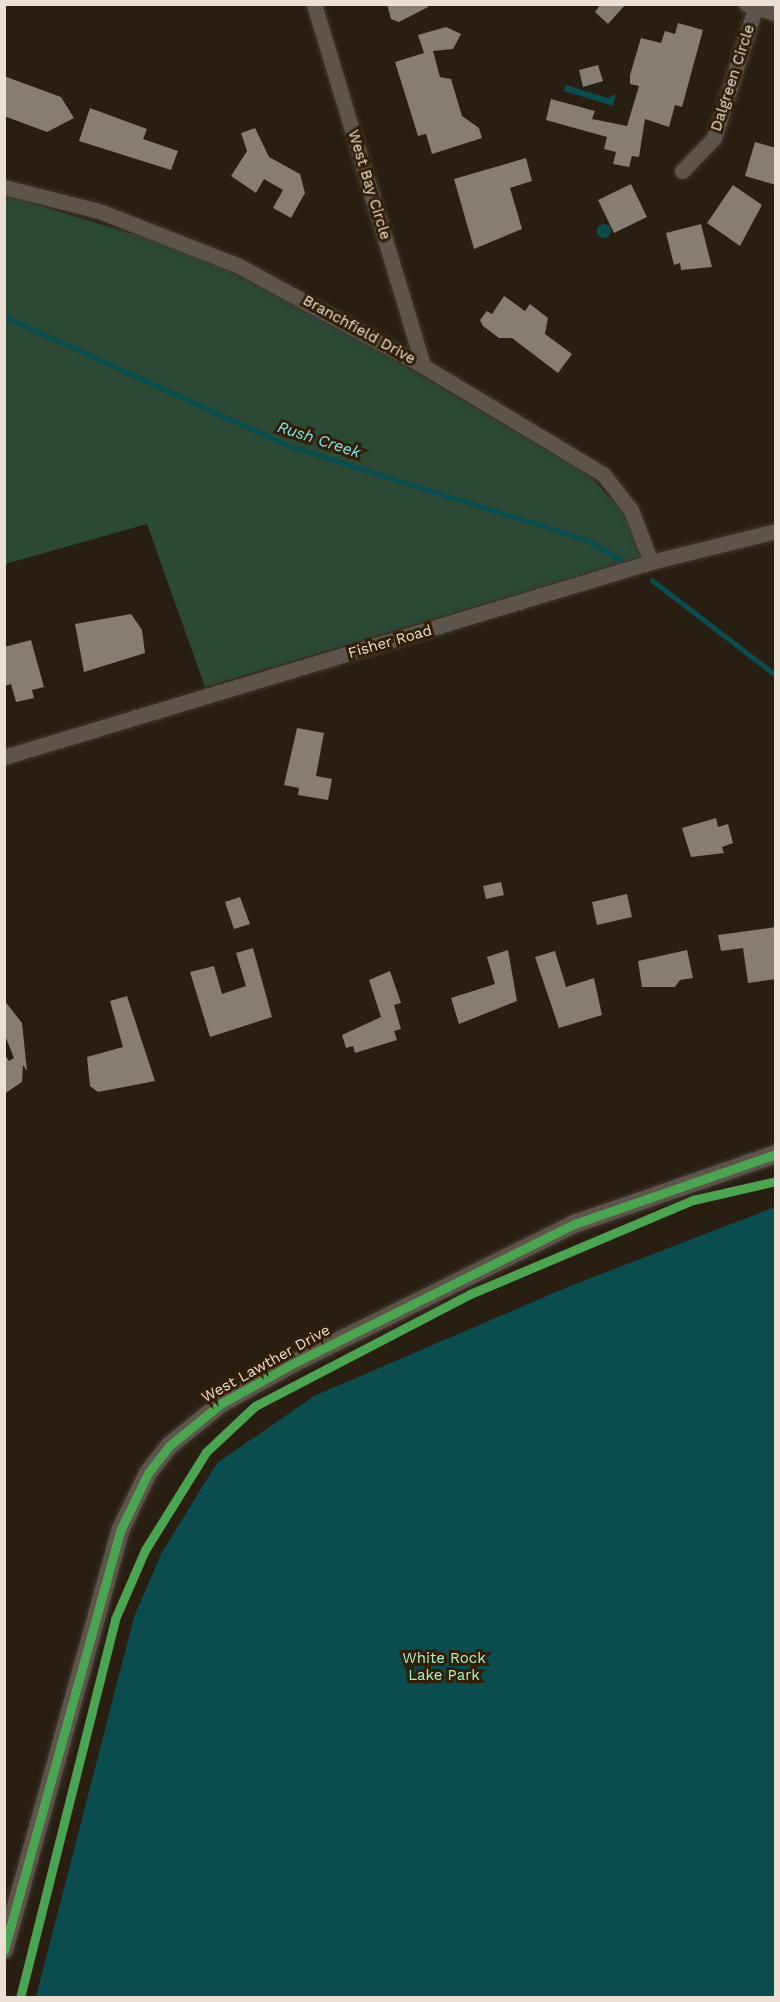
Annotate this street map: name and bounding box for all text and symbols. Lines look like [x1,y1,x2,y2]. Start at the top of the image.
street label: Dalgreen Circle [707,22,759,134]
street label: West Bay Circle [344,128,394,242]
street label: Branchfield Drive [300,292,418,368]
water label: Rush Creek [275,418,363,462]
street label: Fisher Road [346,621,434,663]
street label: West Lawther Drive [198,1321,334,1407]
park label: White Rock Lake Park [402,1649,486,1684]

